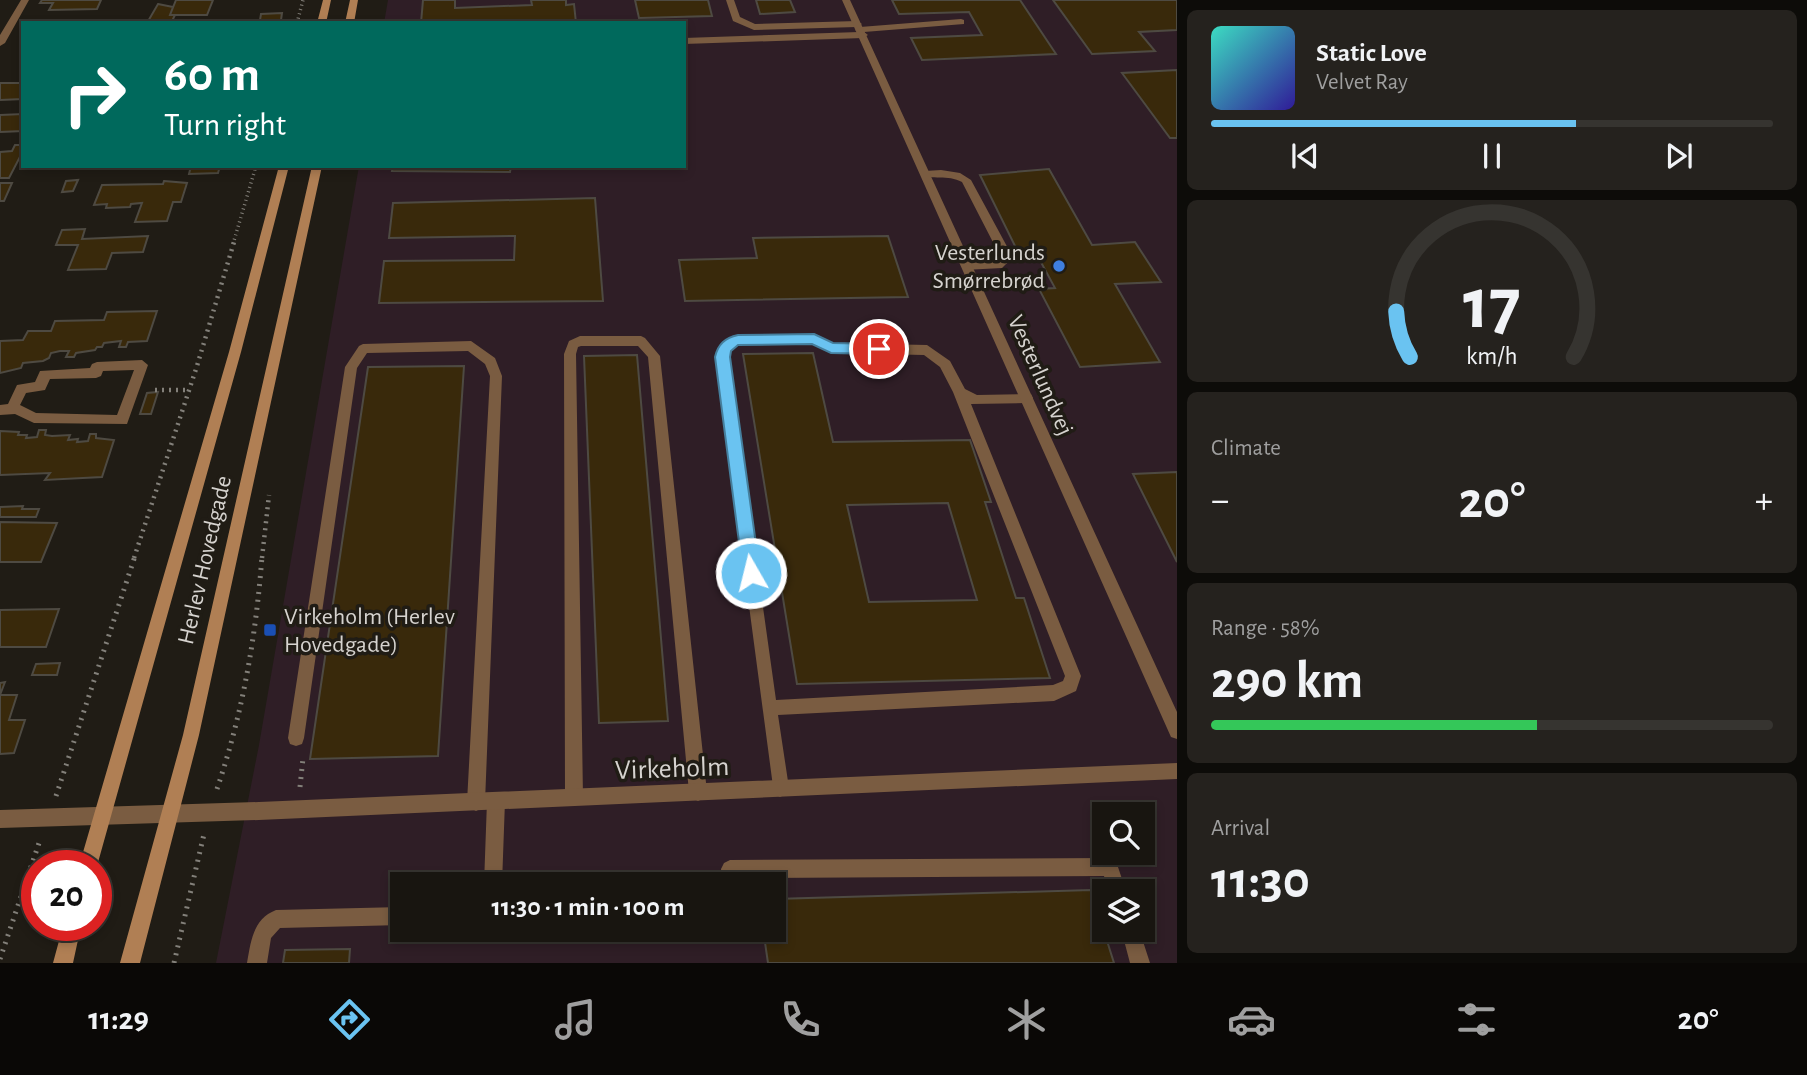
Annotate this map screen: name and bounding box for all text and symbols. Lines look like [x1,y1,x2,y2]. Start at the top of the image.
text: Static Love [1316,40,1427,66]
icon: right [49,49,140,140]
text: 60 m [164,51,260,100]
text: Velvet Ray [1316,71,1408,94]
text: Turn right [164,109,286,141]
icon: previous [1286,137,1324,175]
icon: pause [1473,137,1511,175]
icon: next [1660,137,1698,175]
place label: Vesterlunds Smørrebrød [933,241,1045,293]
marker: Vesterlunds Smørrebrød [1051,258,1067,274]
text: 17 [1463,270,1521,343]
street label: Vesterlundvej [1003,312,1077,439]
pin [849,319,909,379]
icon: arrive [860,330,898,368]
text: km/h [1466,344,1518,369]
text: Climate [1211,437,1281,460]
street label: Herlev Hovedgade [174,473,236,647]
text: 20° [1459,475,1525,527]
text: − [1211,482,1229,520]
text: + [1755,482,1773,520]
position arrow [714,536,788,610]
place label: Virkeholm (Herlev Hovedgade) [284,605,455,657]
text: Range · 58% [1211,617,1320,640]
marker: Virkeholm (Herlev Hovedgade) [262,622,278,638]
text: 290 km [1211,655,1363,707]
street label: Virkeholm [614,753,730,785]
map controls [1092,802,1155,942]
button: search [1092,802,1155,865]
text: Arrival [1211,817,1270,840]
speed limit sign: 20 [21,850,112,941]
text: 11:30 [1211,855,1310,907]
button: layers [1092,879,1155,942]
text: 11:30 · 1 min · 100 m [491,894,685,920]
icon: directions [325,995,374,1044]
icon: music [551,995,600,1044]
icon: phone [776,995,825,1044]
icon: climate [1002,995,1051,1044]
icon: car [1227,995,1276,1044]
icon: filters [1452,995,1501,1044]
text: 11:29 [88,1003,149,1035]
text: 20° [1678,1003,1719,1035]

